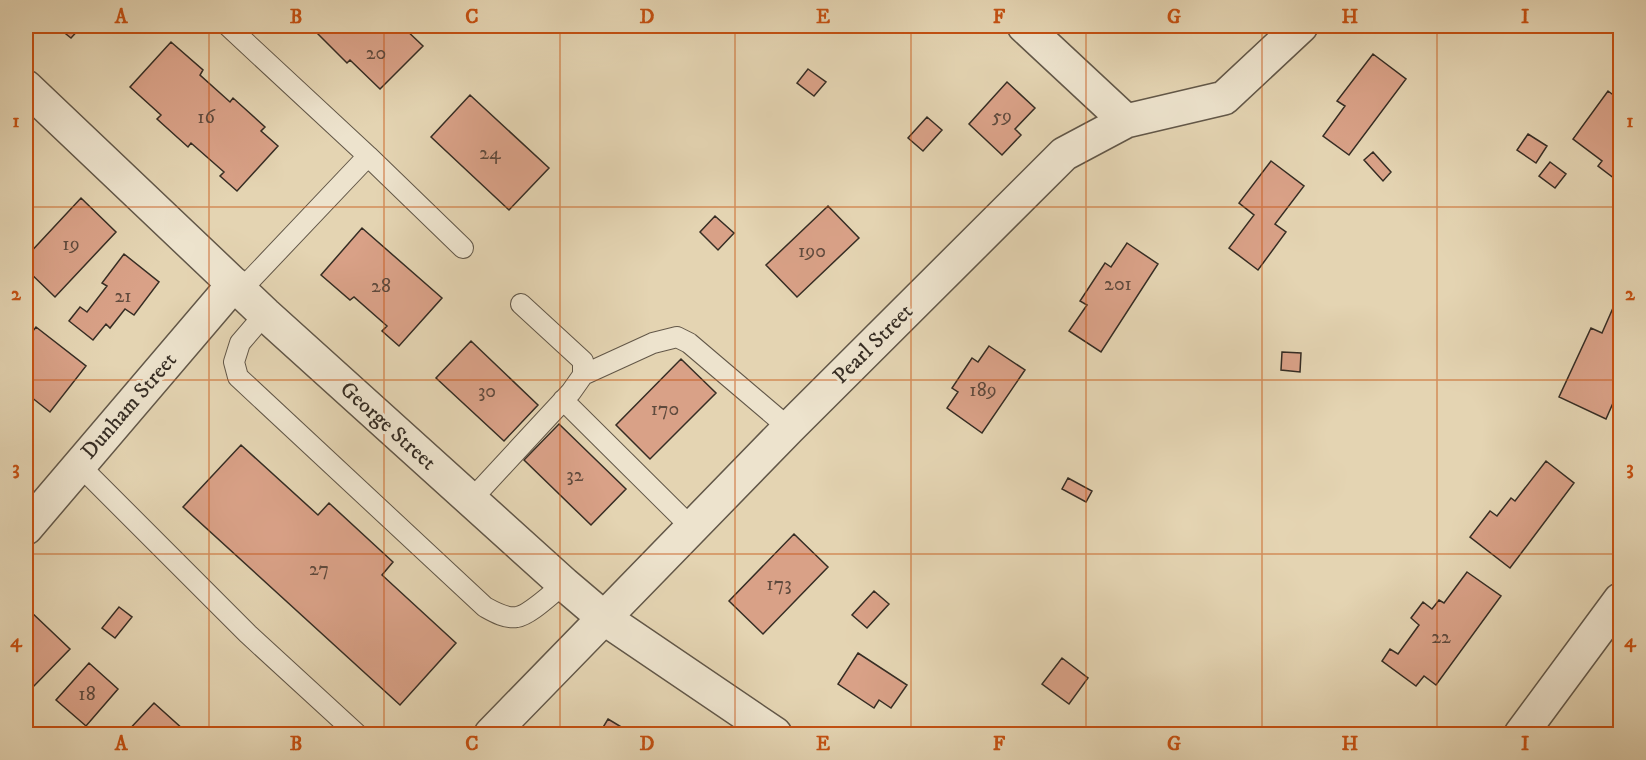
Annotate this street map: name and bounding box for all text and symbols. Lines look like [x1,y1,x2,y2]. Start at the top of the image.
text: A [114,5,129,30]
text: B [290,5,302,30]
text: C [465,5,479,30]
text: D [640,5,655,30]
text: E [816,5,830,30]
text: F [993,5,1006,30]
text: G [1167,5,1181,30]
text: H [1342,5,1359,30]
text: I [1521,5,1529,30]
house number: 20 [366,41,386,66]
house number: 59 [992,104,1012,129]
house number: 16 [197,105,215,130]
text: 1 [12,109,20,134]
text: 1 [1626,109,1634,134]
house number: 24 [479,141,501,166]
house number: 19 [62,232,80,257]
house number: 190 [798,239,826,264]
house number: 201 [1104,272,1132,297]
house number: 28 [371,274,391,299]
text: 2 [11,282,22,307]
text: 2 [1625,282,1636,307]
house number: 21 [114,284,132,309]
street label: Pearl Street [827,298,919,390]
street label: Dunham Street [75,347,183,465]
street label: George Street [334,376,442,476]
house number: 189 [969,378,997,403]
house number: 30 [478,379,496,404]
house number: 170 [651,397,679,422]
text: 3 [12,456,20,481]
text: 3 [1626,456,1634,481]
house number: 32 [566,463,584,488]
house number: 27 [309,557,329,582]
house number: 173 [766,572,792,597]
house number: 22 [1431,625,1451,650]
text: 4 [10,629,23,654]
text: 4 [1624,629,1637,654]
house number: 18 [78,682,96,707]
text: A [114,732,129,757]
text: B [290,732,302,757]
text: C [465,732,479,757]
text: D [640,732,655,757]
text: E [816,732,830,757]
text: F [993,732,1006,757]
text: G [1167,732,1181,757]
text: H [1342,732,1359,757]
text: I [1521,732,1529,757]

